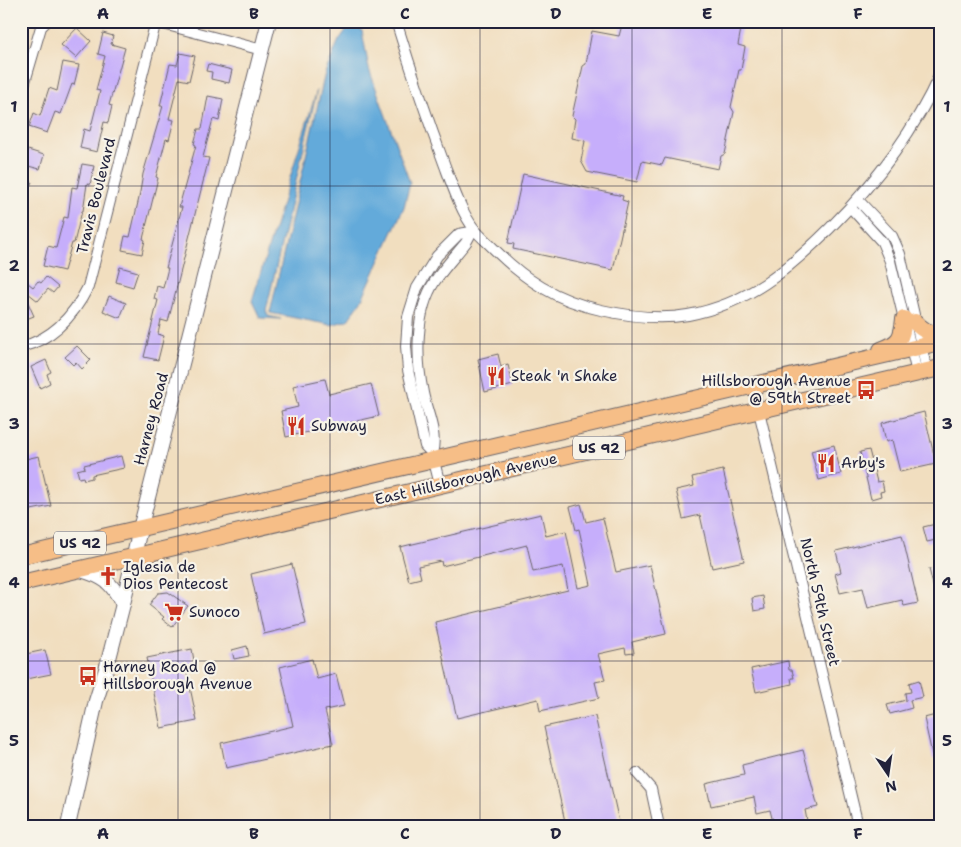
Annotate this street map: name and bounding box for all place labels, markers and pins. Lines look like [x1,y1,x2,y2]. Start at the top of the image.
restaurant icon: Steak 'n Shake [485,365,507,387]
place label: Steak 'n Shake [511,366,618,386]
place label: Hillsborough Avenue @ 59th Street [702,371,851,408]
bus stop icon: Hillsborough Avenue @ 59th Street [855,379,877,401]
restaurant icon: Subway [285,415,307,437]
place label: Subway [311,416,367,436]
restaurant icon: Arby's [815,452,837,474]
place label: Arby's [841,453,885,473]
place label: Iglesia de Dios Pentecost [123,557,228,594]
church icon: Iglesia de Dios Pentecost [97,565,119,587]
supermarket icon: Sunoco [163,601,185,623]
place label: Sunoco [189,602,240,622]
place label: Harney Road @ Hillsborough Avenue [103,657,252,694]
bus stop icon: Harney Road @ Hillsborough Avenue [77,665,99,687]

